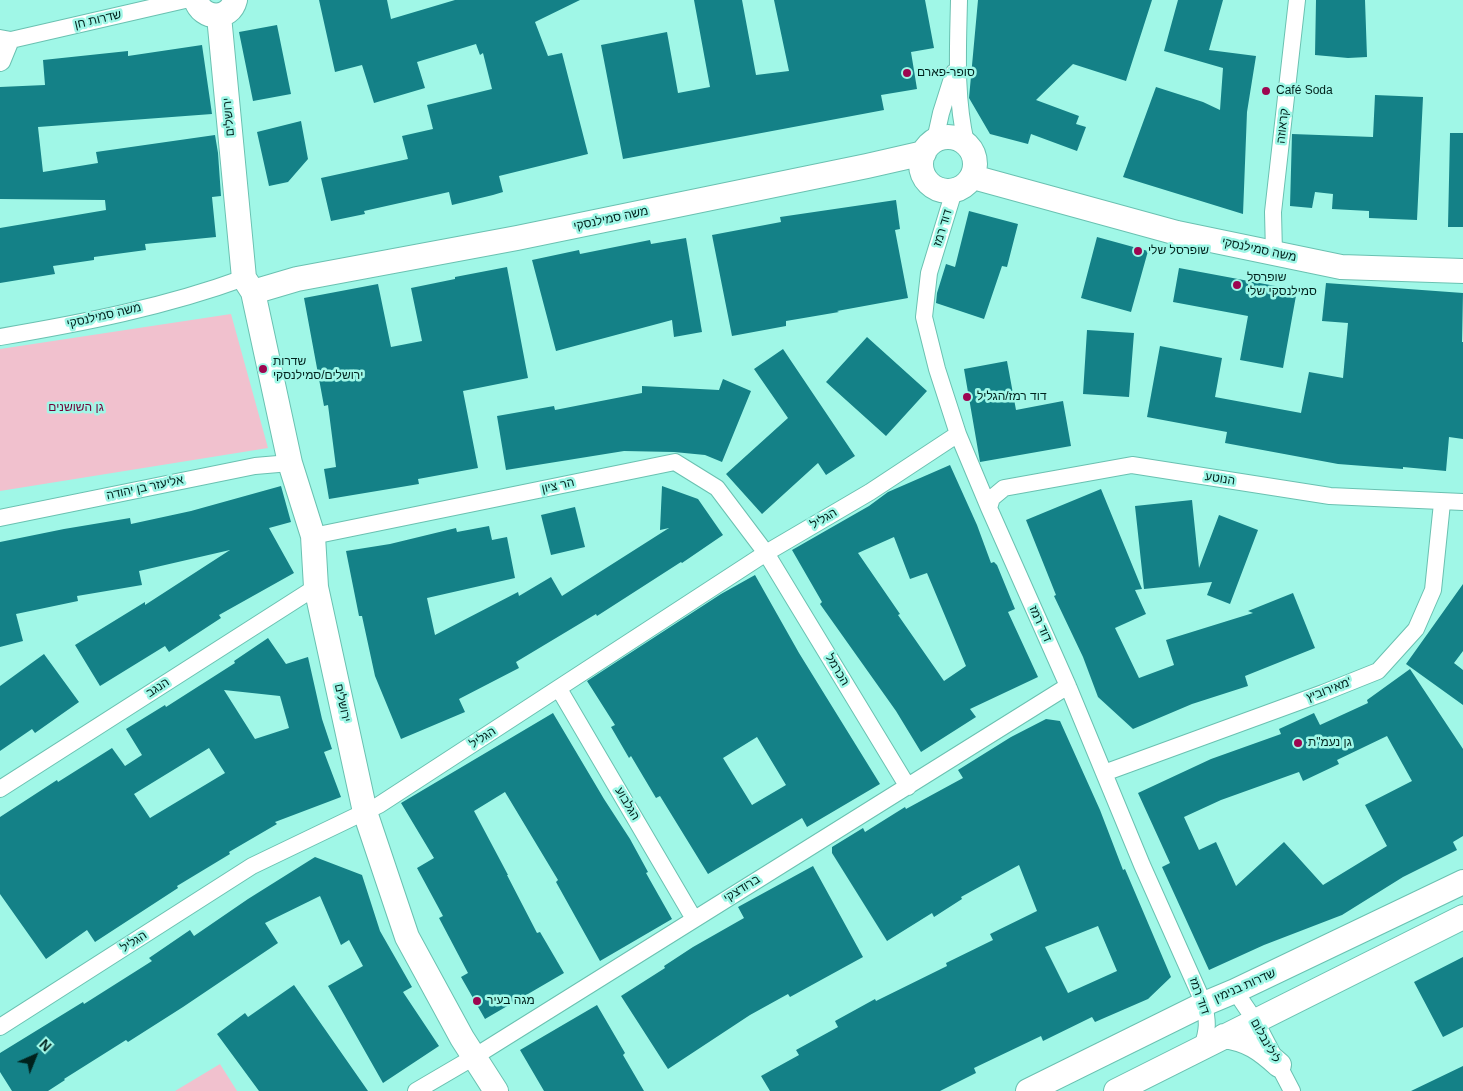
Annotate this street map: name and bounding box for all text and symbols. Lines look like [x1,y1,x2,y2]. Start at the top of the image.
street label: שדרות חן [73,8,123,32]
place label: סופר-פארם [917,66,975,80]
marker: סופר-פארם [901,67,913,79]
place label: Café Soda [1276,84,1333,98]
marker: Café Soda [1260,85,1272,97]
street label: ירושלים [220,97,238,137]
street label: קראוזה [1274,108,1292,144]
street label: משה סמילנסקי [572,204,650,234]
street label: דוד רמז [931,208,955,248]
street label: משה סמילנסקי [1220,235,1298,265]
place label: שופרסל שלי [1148,244,1209,258]
marker: שופרסל שלי [1132,245,1144,257]
place label: שופרסל סמילנסקי שלי [1247,271,1317,299]
marker: שופרסל סמילנסקי שלי [1231,279,1243,291]
street label: משה סמילנסקי [65,300,143,332]
place label: שדרות ירושלים/סמילנסקי [273,355,363,383]
marker: שדרות ירושלים/סמילנסקי [257,363,269,375]
place label: דוד רמז/הגליל [977,390,1047,404]
marker: דוד רמז/הגליל [961,391,973,403]
park label: גן השושנים [48,401,104,415]
street label: הנוטע [1204,470,1236,488]
street label: אליעזר בן יהודה [105,473,185,503]
street label: הר ציון [540,476,576,496]
street label: הגליל [808,506,840,532]
street label: דוד רמז [1026,604,1054,644]
street label: הכרמל [822,652,852,688]
street label: הנגב [144,675,172,701]
street label: מאירוביץ' [1304,675,1354,705]
street label: ירושלים [331,683,353,723]
street label: הגליל [467,724,499,752]
place label: גן נעמ"ת [1308,736,1352,750]
marker: גן נעמ"ת [1292,737,1304,749]
street label: הגלבוע [612,785,642,823]
street label: ברודצקי [721,872,763,906]
street label: הגליל [118,928,150,956]
street label: שדרות בנימין [1212,966,1278,1006]
street label: דוד רמז [1186,976,1212,1016]
place label: מגה בעיר [487,994,535,1008]
marker: מגה בעיר [471,995,483,1007]
street label: לילינבלום [1247,1016,1283,1066]
north arrow [10,1031,60,1081]
text: N [36,1036,55,1054]

